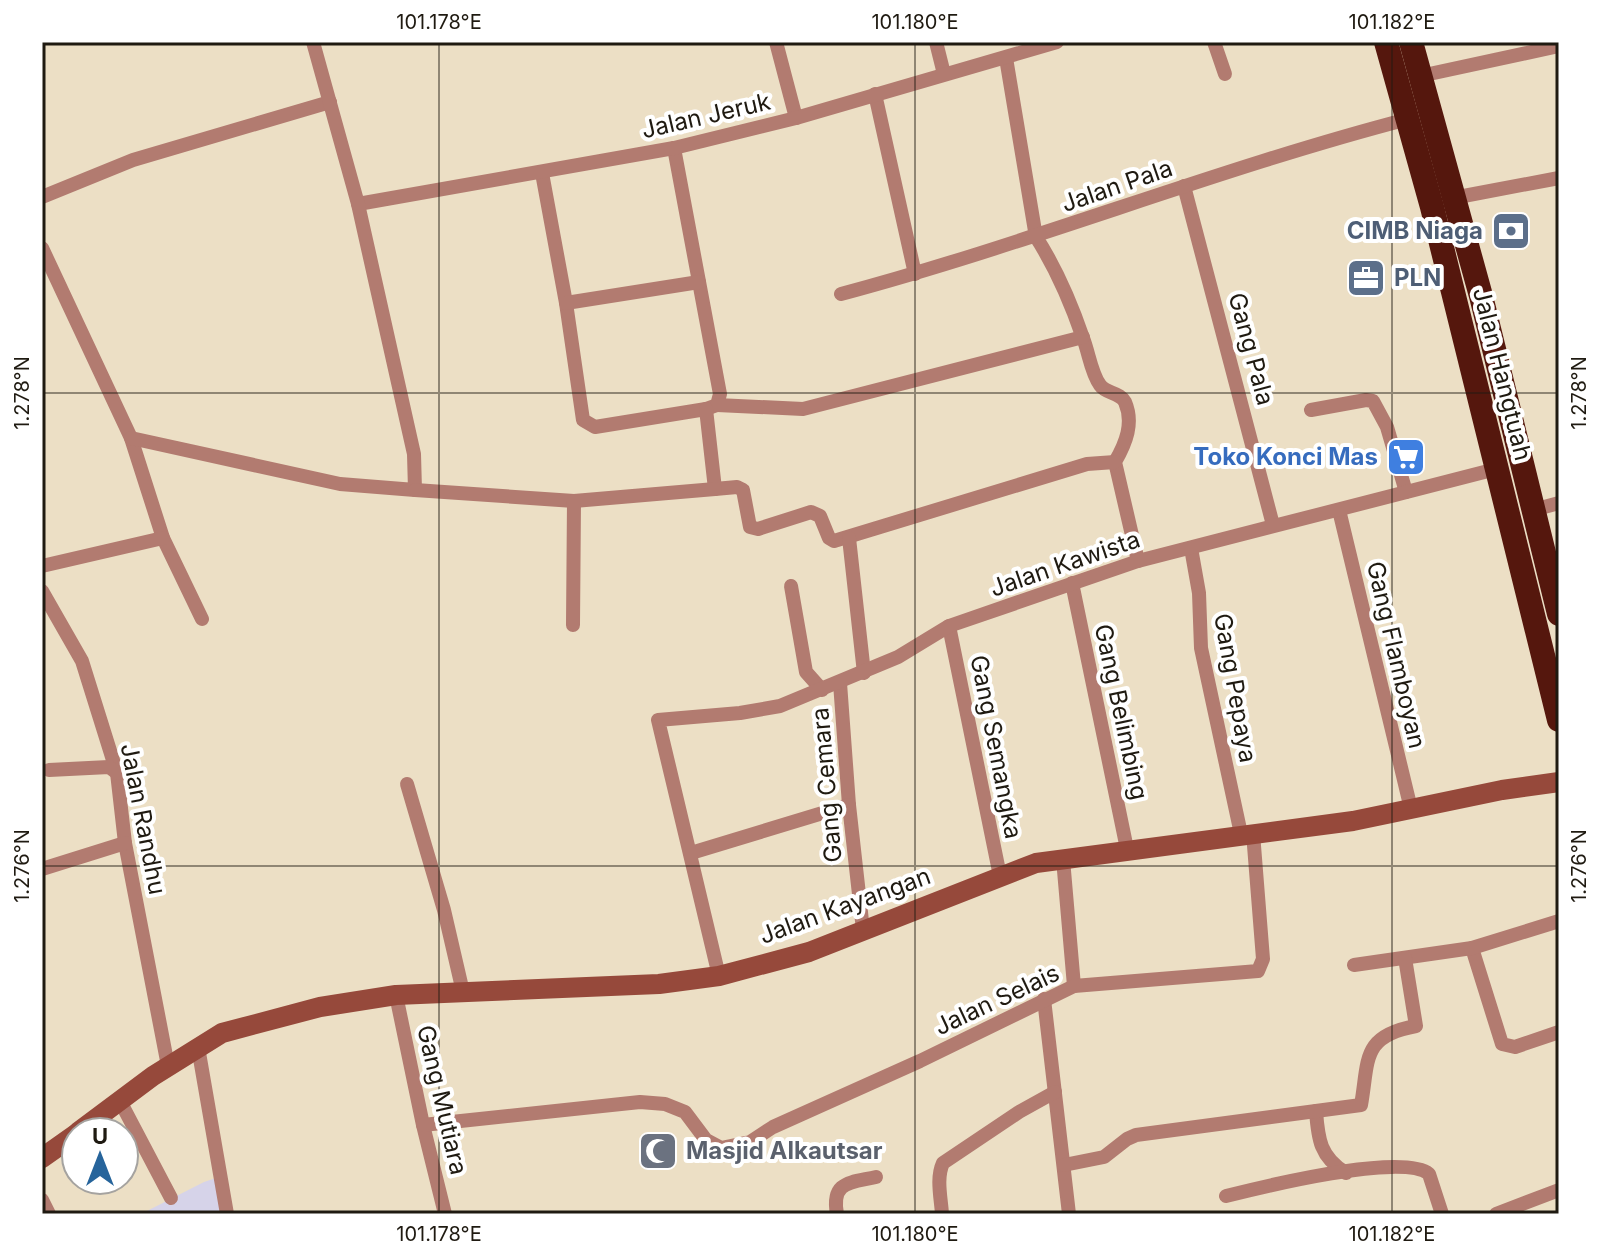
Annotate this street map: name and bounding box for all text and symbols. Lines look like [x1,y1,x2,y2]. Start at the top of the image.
text: 101.178°E [396,10,482,34]
text: 101.180°E [871,10,959,34]
text: 101.182°E [1349,10,1435,34]
street label: Jalan Jeruk [639,87,773,144]
street label: Jalan Pala [1058,153,1176,218]
bank icon: CIMB Niaga [1490,210,1532,252]
place label: CIMB Niaga [1347,216,1483,245]
office icon: PLN [1345,257,1387,299]
place label: PLN [1394,263,1441,292]
street label: Jalan Hangtuah [1467,284,1538,463]
street label: Gang Pala [1223,290,1280,408]
text: 1.278°N [10,356,34,430]
text: 1.278°N [1567,356,1591,430]
supermarket icon: Toko Konci Mas [1385,436,1427,478]
place label: Toko Konci Mas [1193,442,1378,471]
street label: Jalan Kawista [986,524,1144,603]
street label: Gang Flamboyan [1361,558,1432,751]
street label: Gang Pepaya [1208,611,1263,765]
street label: Gang Belimbing [1089,621,1154,802]
street label: Gang Semangka [964,653,1029,841]
street label: Gang Cemara [805,706,848,864]
street label: Jalan Randhu [115,741,172,897]
text: 1.276°N [10,829,34,903]
text: 1.276°N [1567,829,1591,903]
street label: Jalan Kayangan [755,861,934,950]
street label: Jalan Selais [930,958,1064,1041]
street label: Gang Mutiara [411,1022,474,1177]
north arrow [60,1116,140,1196]
text: U [92,1123,108,1149]
mosque icon: Masjid Alkautsar [637,1130,679,1172]
place label: Masjid Alkautsar [686,1136,883,1165]
text: 101.178°E [396,1222,482,1246]
text: 101.180°E [871,1222,959,1246]
text: 101.182°E [1349,1222,1435,1246]

